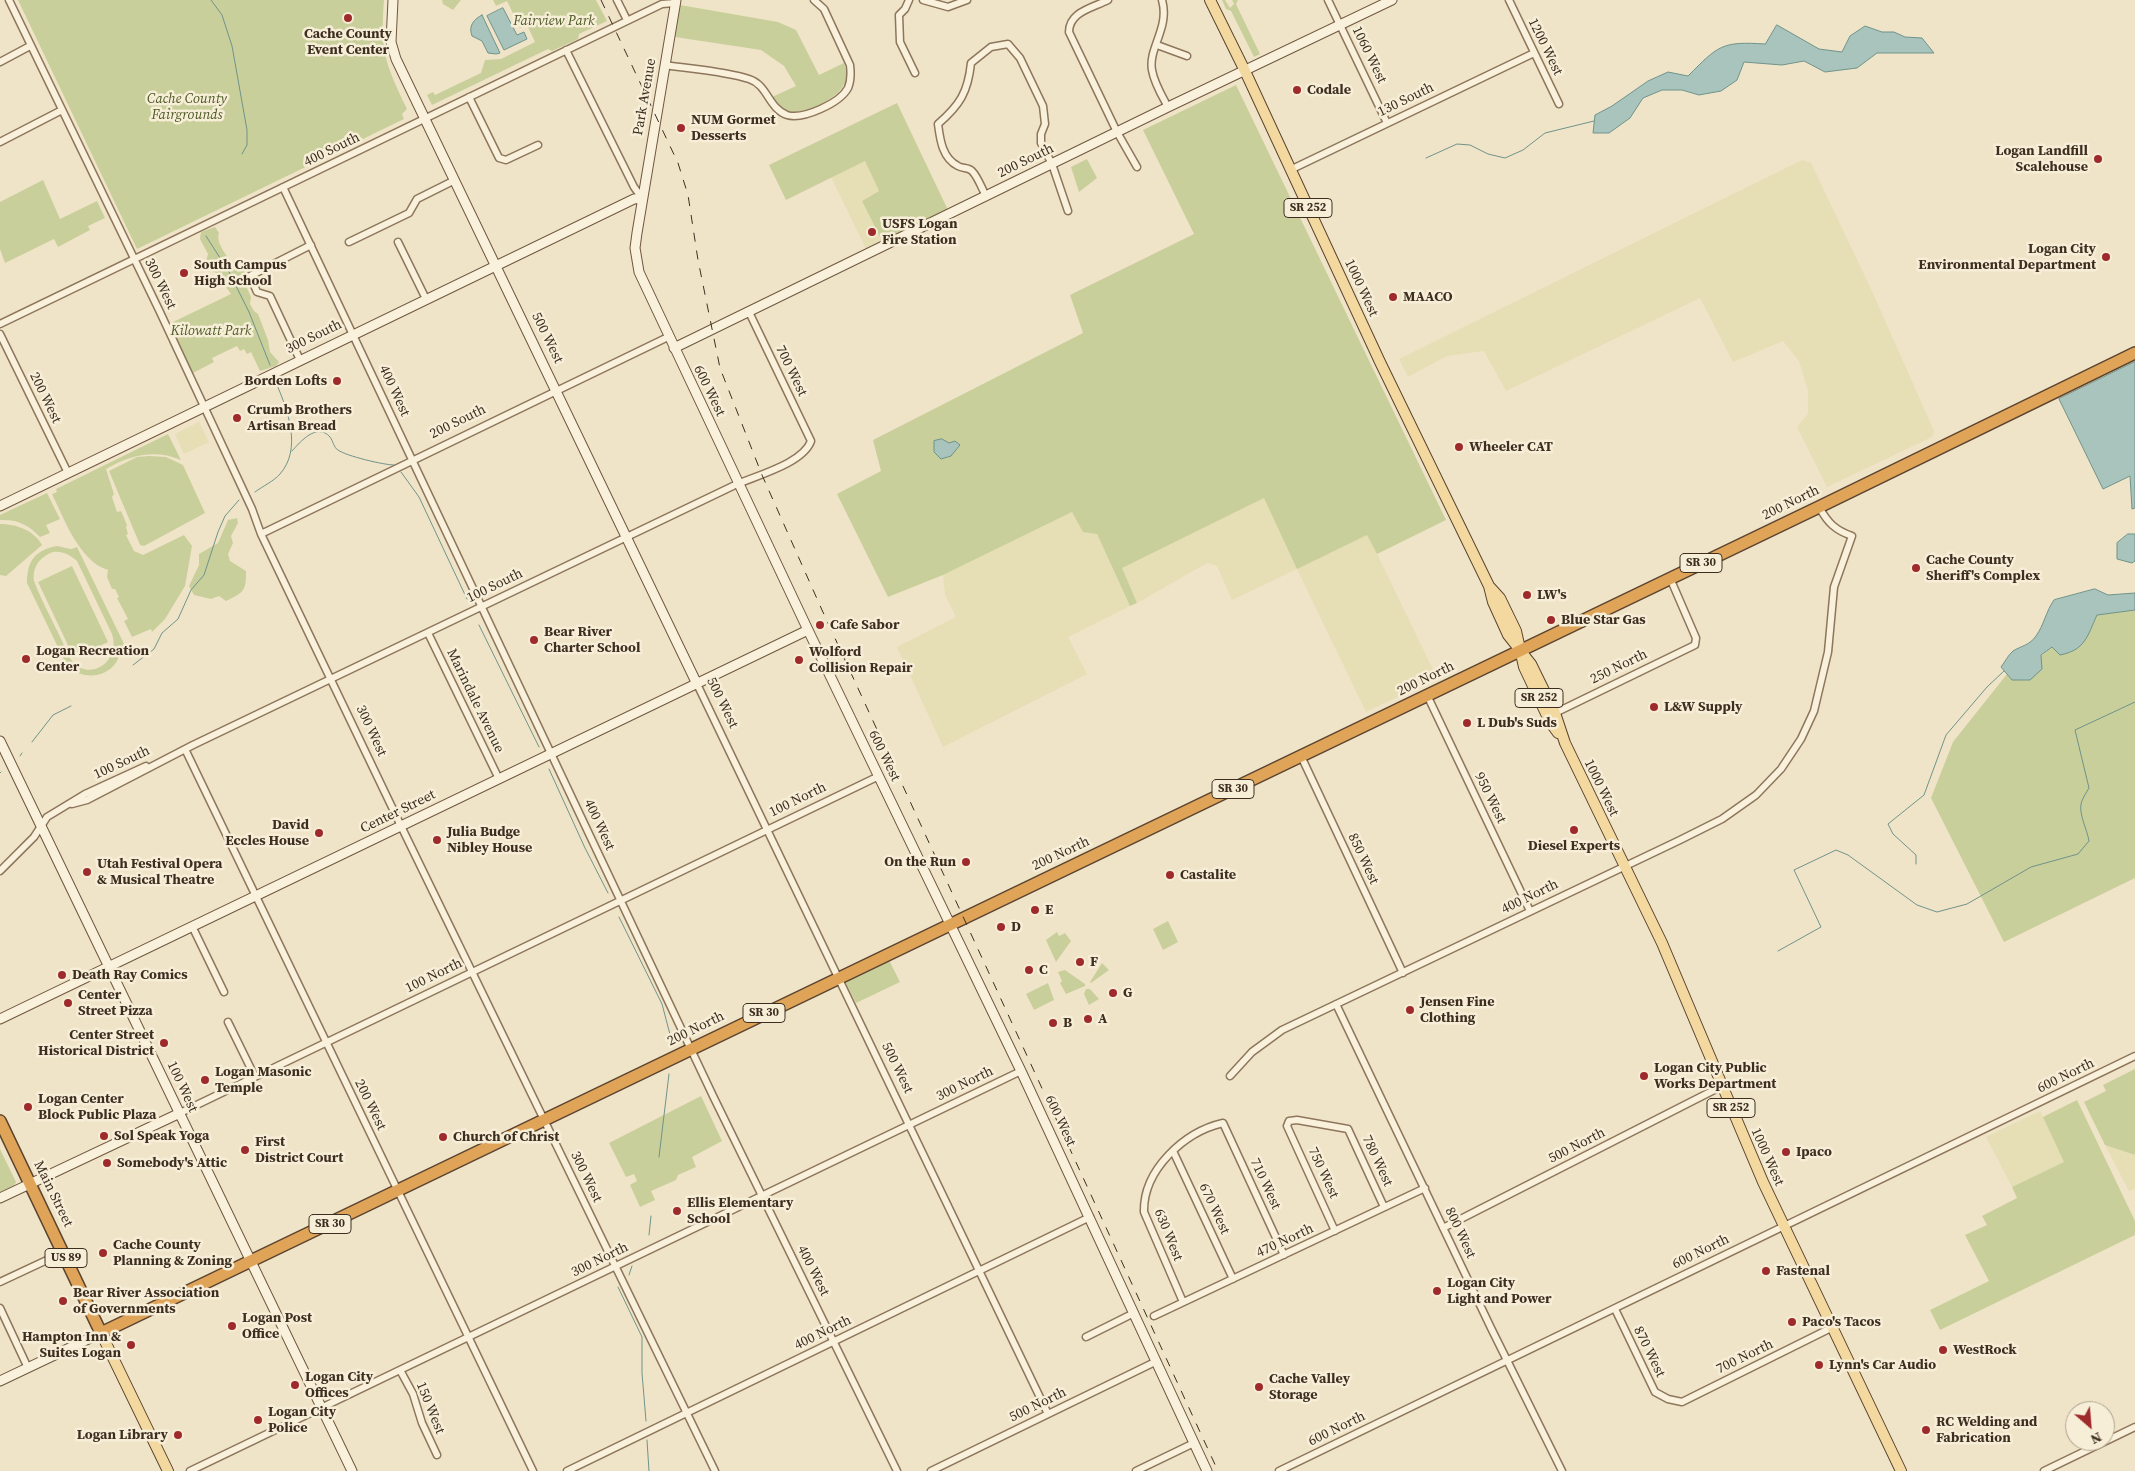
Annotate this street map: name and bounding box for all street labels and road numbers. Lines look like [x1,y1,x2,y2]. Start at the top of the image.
street label: 1200 West [1524,16,1566,78]
street label: 1060 West [1348,24,1390,86]
street label: Park Avenue [630,57,660,137]
street label: 130 South [1375,79,1437,121]
street label: 400 South [301,129,363,171]
street label: 200 South [995,140,1057,182]
road number: SR 252 [1284,198,1332,218]
street label: 300 West [141,256,179,312]
street label: 1000 West [1340,257,1382,319]
street label: 500 West [528,310,566,366]
street label: 300 South [283,316,345,358]
street label: 700 West [772,343,810,399]
street label: 400 West [375,363,413,419]
street label: 600 West [690,363,728,419]
street label: 200 West [26,370,64,426]
street label: 200 South [427,401,489,443]
street label: 200 North [1760,482,1822,524]
road number: SR 30 [1680,554,1722,572]
street label: 100 South [464,565,526,607]
street label: Marindale Avenue [443,646,507,756]
street label: 250 North [1588,646,1650,688]
street label: 200 North [1395,658,1457,700]
street label: 500 West [703,675,741,731]
road number: SR 252 [1515,688,1563,708]
street label: 300 West [352,703,390,759]
street label: 600 West [865,728,903,784]
street label: 100 South [91,743,153,783]
street label: 1000 West [1580,757,1622,819]
street label: 950 West [1471,770,1509,826]
street label: 100 North [767,779,829,821]
road number: SR 30 [1212,780,1254,799]
street label: Center Street [358,787,438,837]
street label: 400 West [580,797,618,853]
street label: 850 West [1344,831,1382,887]
street label: 200 North [1030,833,1092,875]
street label: 400 North [1499,876,1561,918]
street label: 100 North [403,955,465,997]
road number: SR 30 [743,1004,785,1022]
street label: 200 North [665,1008,727,1050]
street label: 500 West [878,1040,916,1096]
street label: 600 North [2035,1055,2097,1097]
street label: 100 West [163,1059,201,1115]
street label: 300 North [934,1063,996,1105]
street label: 200 West [351,1077,389,1133]
street label: 600 West [1041,1093,1079,1149]
road number: SR 252 [1707,1098,1755,1118]
street label: 500 North [1546,1125,1608,1167]
street label: 1000 West [1747,1125,1787,1189]
street label: 780 West [1358,1133,1396,1189]
street label: 750 West [1304,1145,1342,1201]
street label: 300 West [567,1149,605,1205]
street label: 710 West [1246,1156,1284,1212]
street label: Main Street [30,1158,76,1230]
street label: 670 West [1195,1181,1233,1237]
street label: 800 West [1441,1205,1479,1261]
street label: 630 West [1150,1207,1186,1263]
road number: SR 30 [309,1214,351,1234]
street label: 470 North [1254,1220,1316,1262]
street label: 600 North [1670,1231,1732,1273]
street label: 300 North [569,1239,631,1281]
street label: 400 West [793,1243,833,1299]
road number: US 89 [45,1248,87,1268]
street label: 400 North [792,1312,854,1354]
street label: 870 West [1630,1324,1668,1380]
street label: 700 North [1714,1336,1776,1378]
street label: 150 West [412,1380,448,1436]
street label: 500 North [1007,1384,1069,1426]
street label: 600 North [1306,1408,1368,1450]

